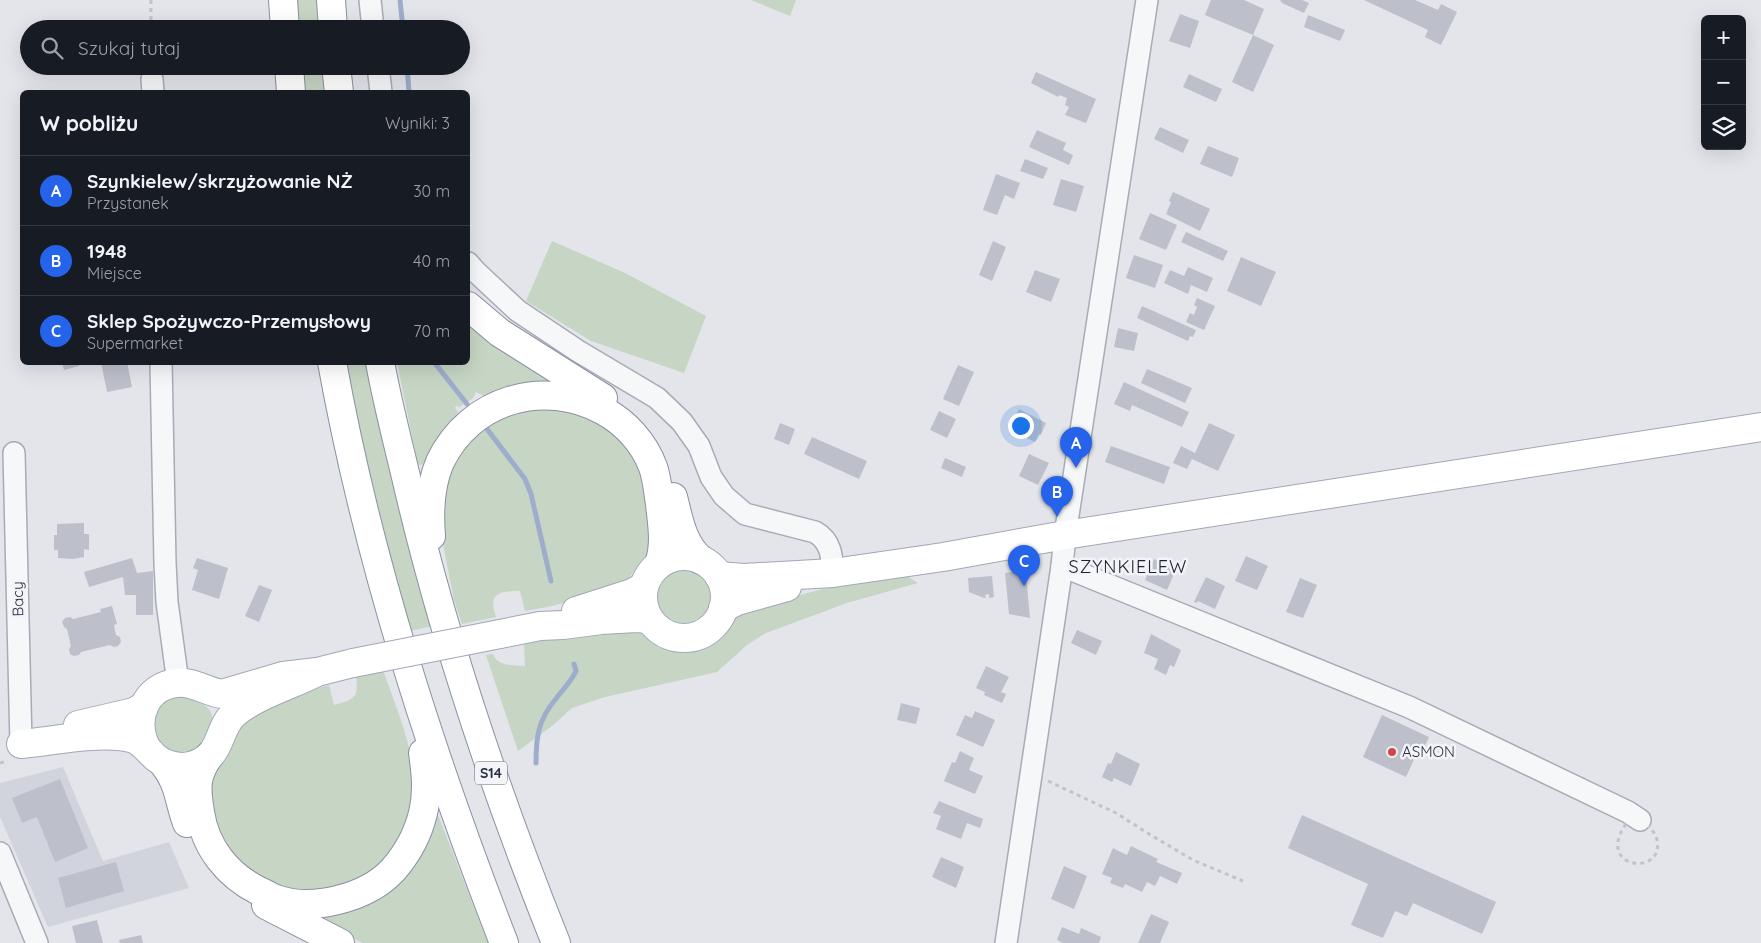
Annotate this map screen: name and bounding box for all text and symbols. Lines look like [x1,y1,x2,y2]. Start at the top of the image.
map controls [1701,15,1746,150]
button: + [1701,15,1746,60]
search box [20,20,470,75]
icon: search [38,34,66,62]
text: Szukaj tutaj [78,36,181,60]
button: − [1701,60,1746,105]
button: layers [1701,105,1746,150]
text: W pobliżu [40,110,138,136]
text: Wyniki: 3 [385,113,450,133]
text: Szynkielew/skrzyżowanie NŻ [87,169,353,193]
text: A [51,181,61,201]
text: 30 m [413,181,450,201]
text: Przystanek [87,193,169,213]
text: 1948 [87,239,127,263]
text: B [51,251,61,271]
text: 40 m [413,251,450,271]
text: Miejsce [87,263,142,283]
text: Sklep Spożywczo-Przemysłowy [87,309,371,333]
text: C [51,321,61,341]
text: 70 m [413,321,450,341]
text: Supermarket [87,333,183,353]
your location [1008,413,1034,439]
pin: A [1060,427,1092,468]
pin: B [1041,476,1073,517]
pin: C [1008,545,1040,586]
district label: SZYNKIELEW [1069,555,1187,578]
street label: Bacy [8,581,27,617]
place label: ASMON [1402,742,1455,761]
marker: ASMON [1386,746,1398,758]
road number: S14 [475,761,507,784]

